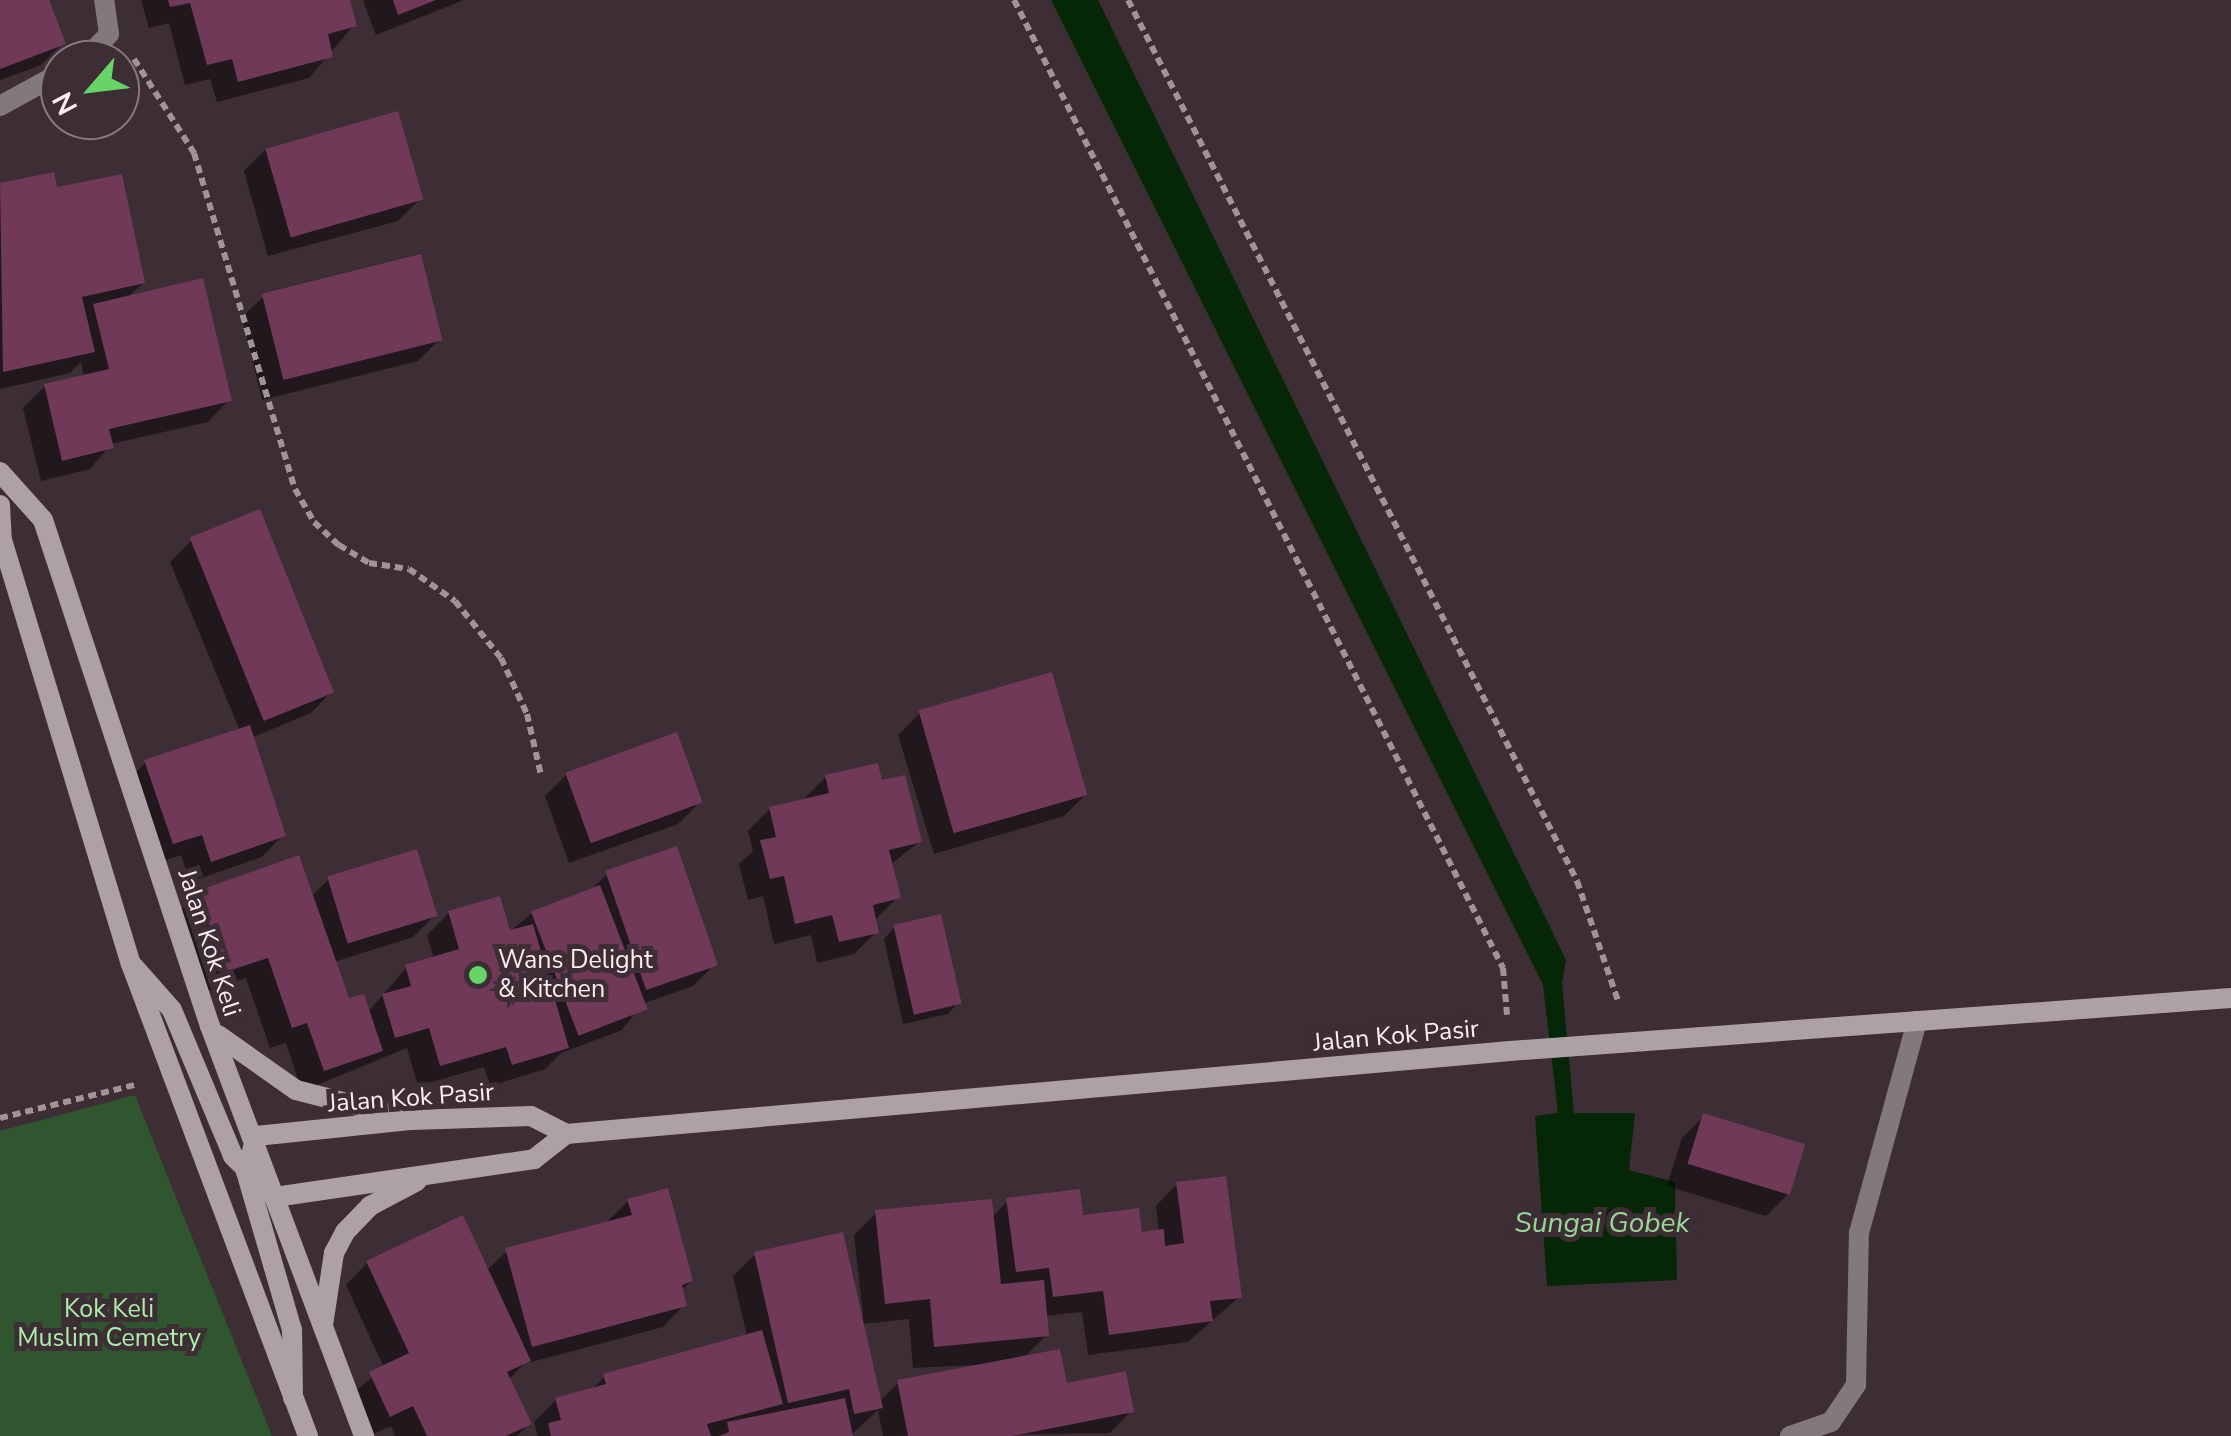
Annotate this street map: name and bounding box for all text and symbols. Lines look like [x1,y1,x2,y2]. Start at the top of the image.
north arrow [40,40,140,140]
text: N [44,85,87,121]
street label: Jalan Kok Keli [171,866,247,1020]
place label: Wans Delight & Kitchen [498,946,653,1005]
marker: Wans Delight & Kitchen [467,964,489,986]
street label: Jalan Kok Pasir [1312,1014,1480,1058]
street label: Jalan Kok Pasir [327,1077,495,1119]
water label: Sungai Gobek [1515,1206,1689,1240]
park label: Kok Keli Muslim Cemetry [17,1295,201,1354]

